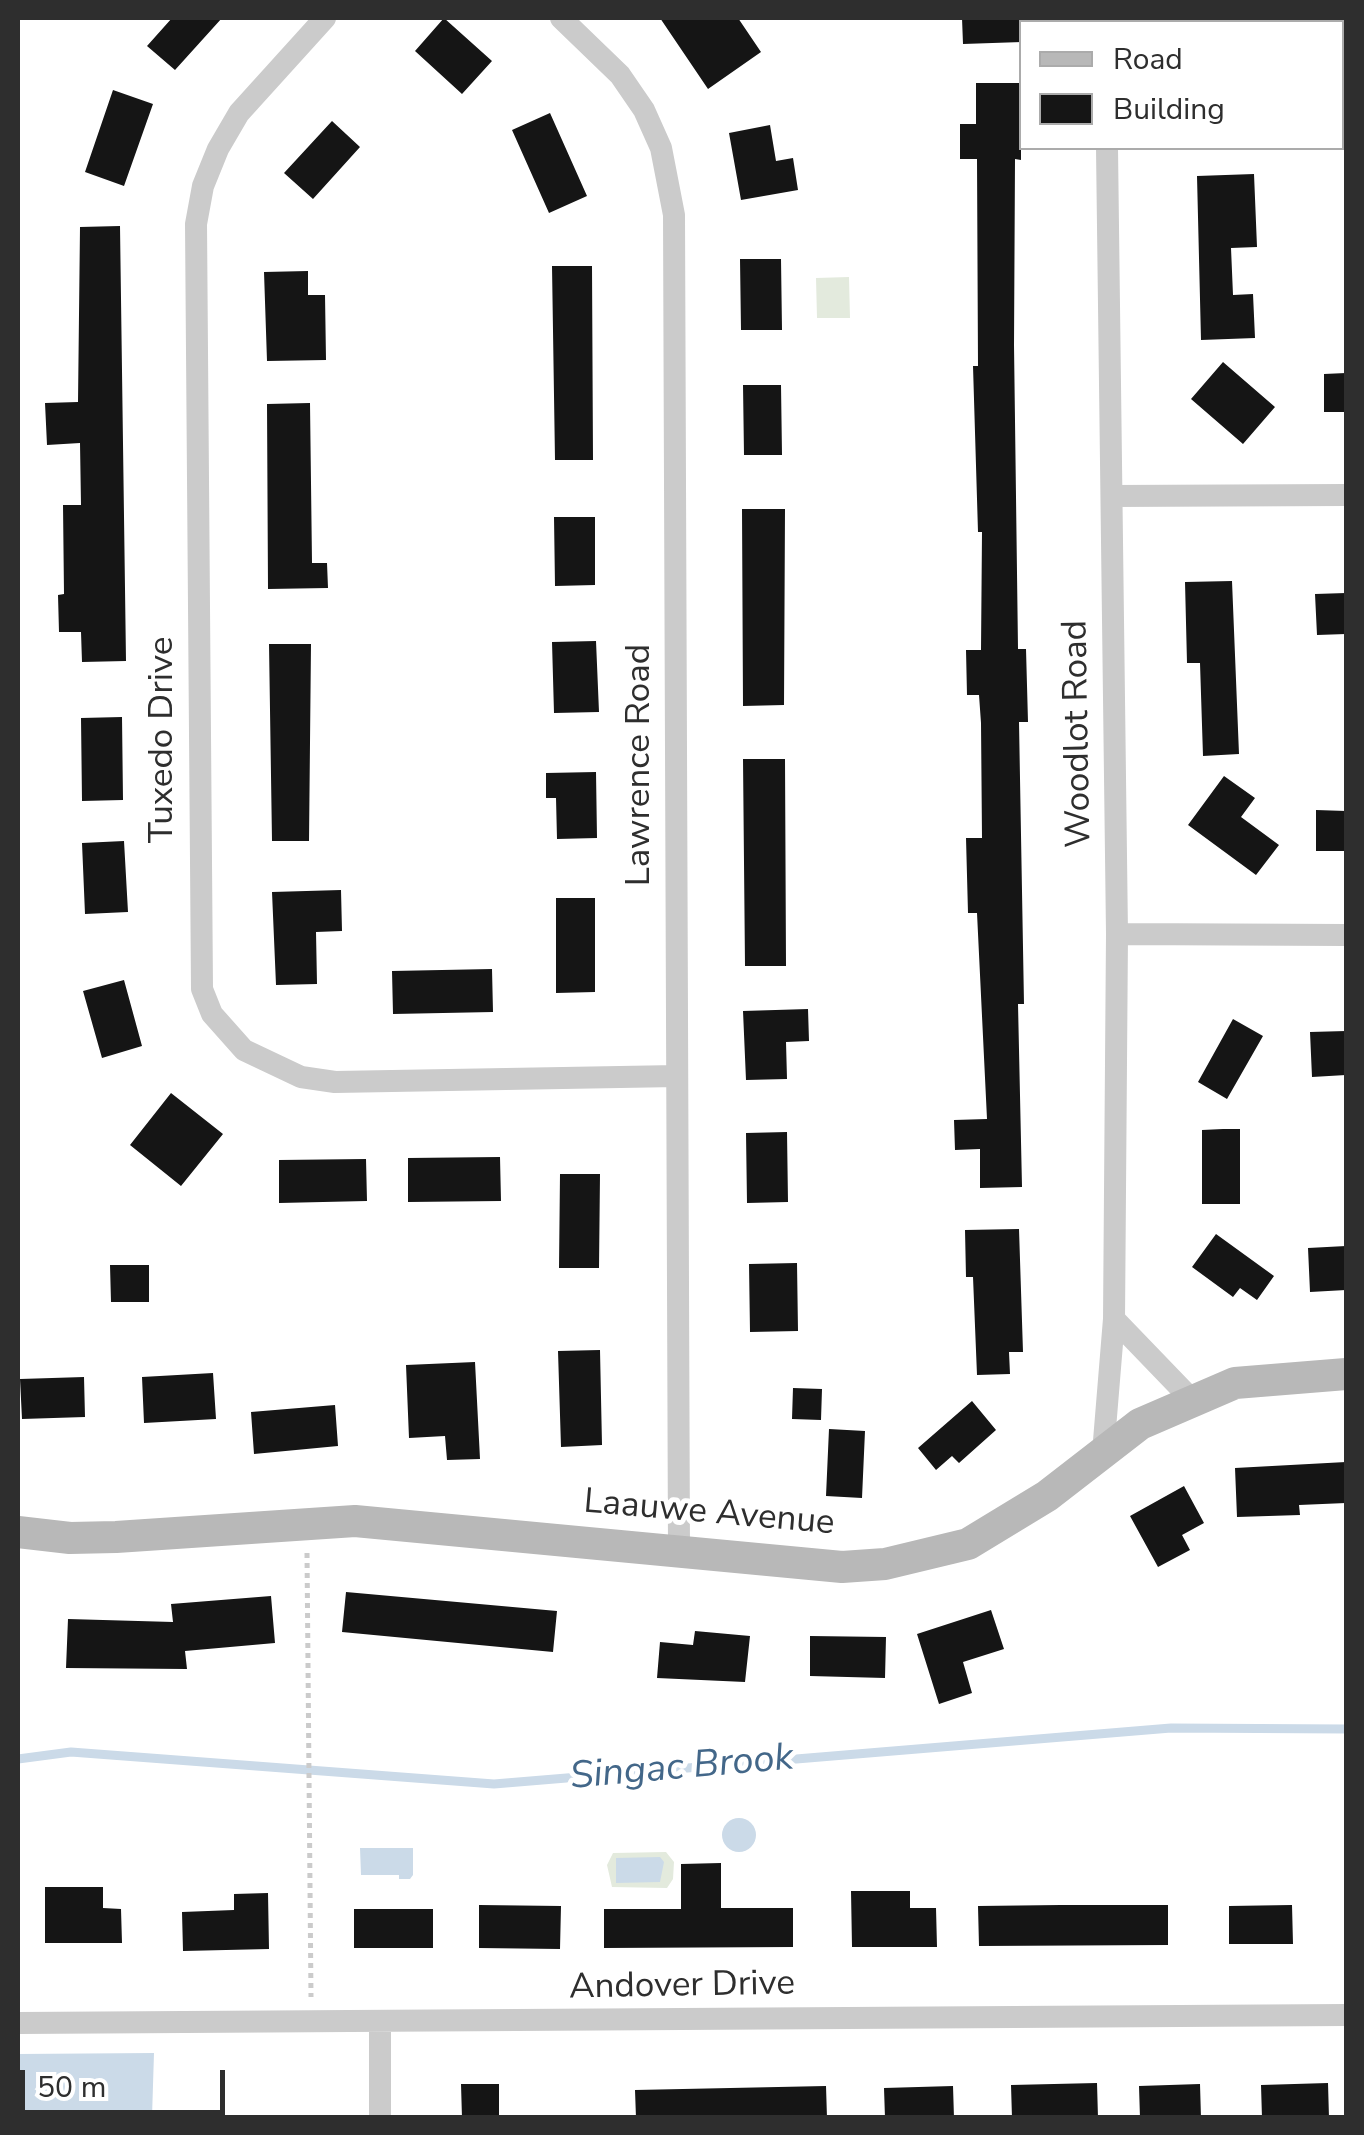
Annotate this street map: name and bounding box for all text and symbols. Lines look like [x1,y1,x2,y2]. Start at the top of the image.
legend [1019,20,1344,150]
text: Road [1113,39,1183,80]
text: Building [1113,89,1225,130]
street label: Woodlot Road [1056,620,1102,848]
street label: Tuxedo Drive [143,637,185,843]
street label: Lawrence Road [620,644,662,886]
street label: Laauwe Avenue [582,1482,836,1546]
water label: Singac Brook [569,1737,795,1801]
street label: Andover Drive [569,1964,795,2010]
scale bar [25,2050,230,2112]
text: 50 m [37,2067,106,2108]

